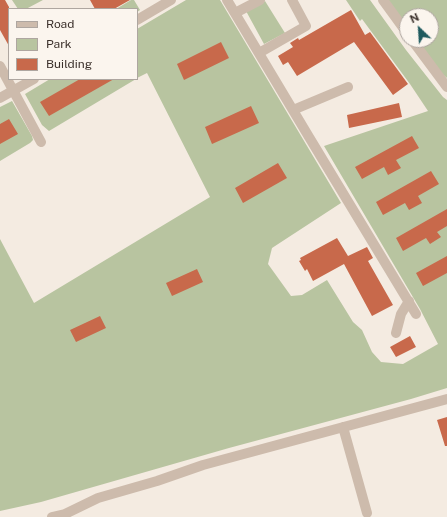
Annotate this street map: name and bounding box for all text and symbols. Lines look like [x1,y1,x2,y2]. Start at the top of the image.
legend [8,8,138,80]
north arrow [399,8,439,48]
text: N [408,11,421,25]
text: Road [46,17,74,31]
text: Park [46,37,72,51]
text: Building [46,57,92,71]

